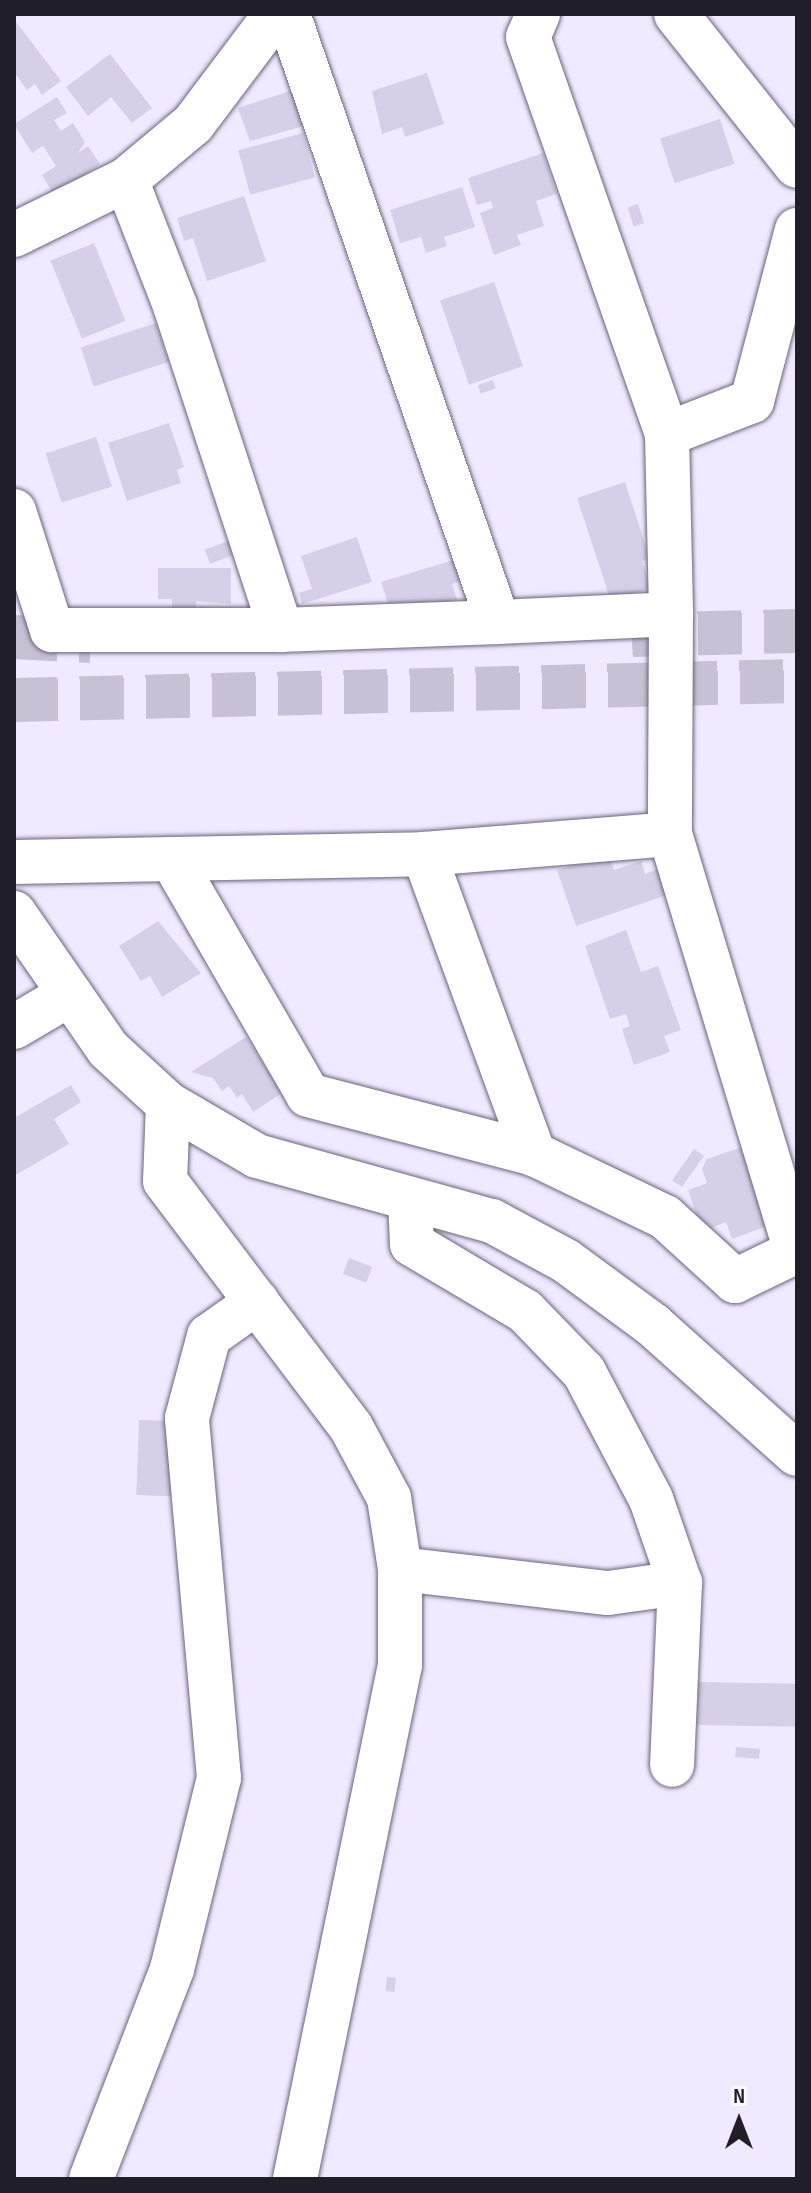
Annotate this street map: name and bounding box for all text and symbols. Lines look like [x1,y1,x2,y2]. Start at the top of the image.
north arrow [699,2081,779,2161]
text: N [733,2083,745,2110]

